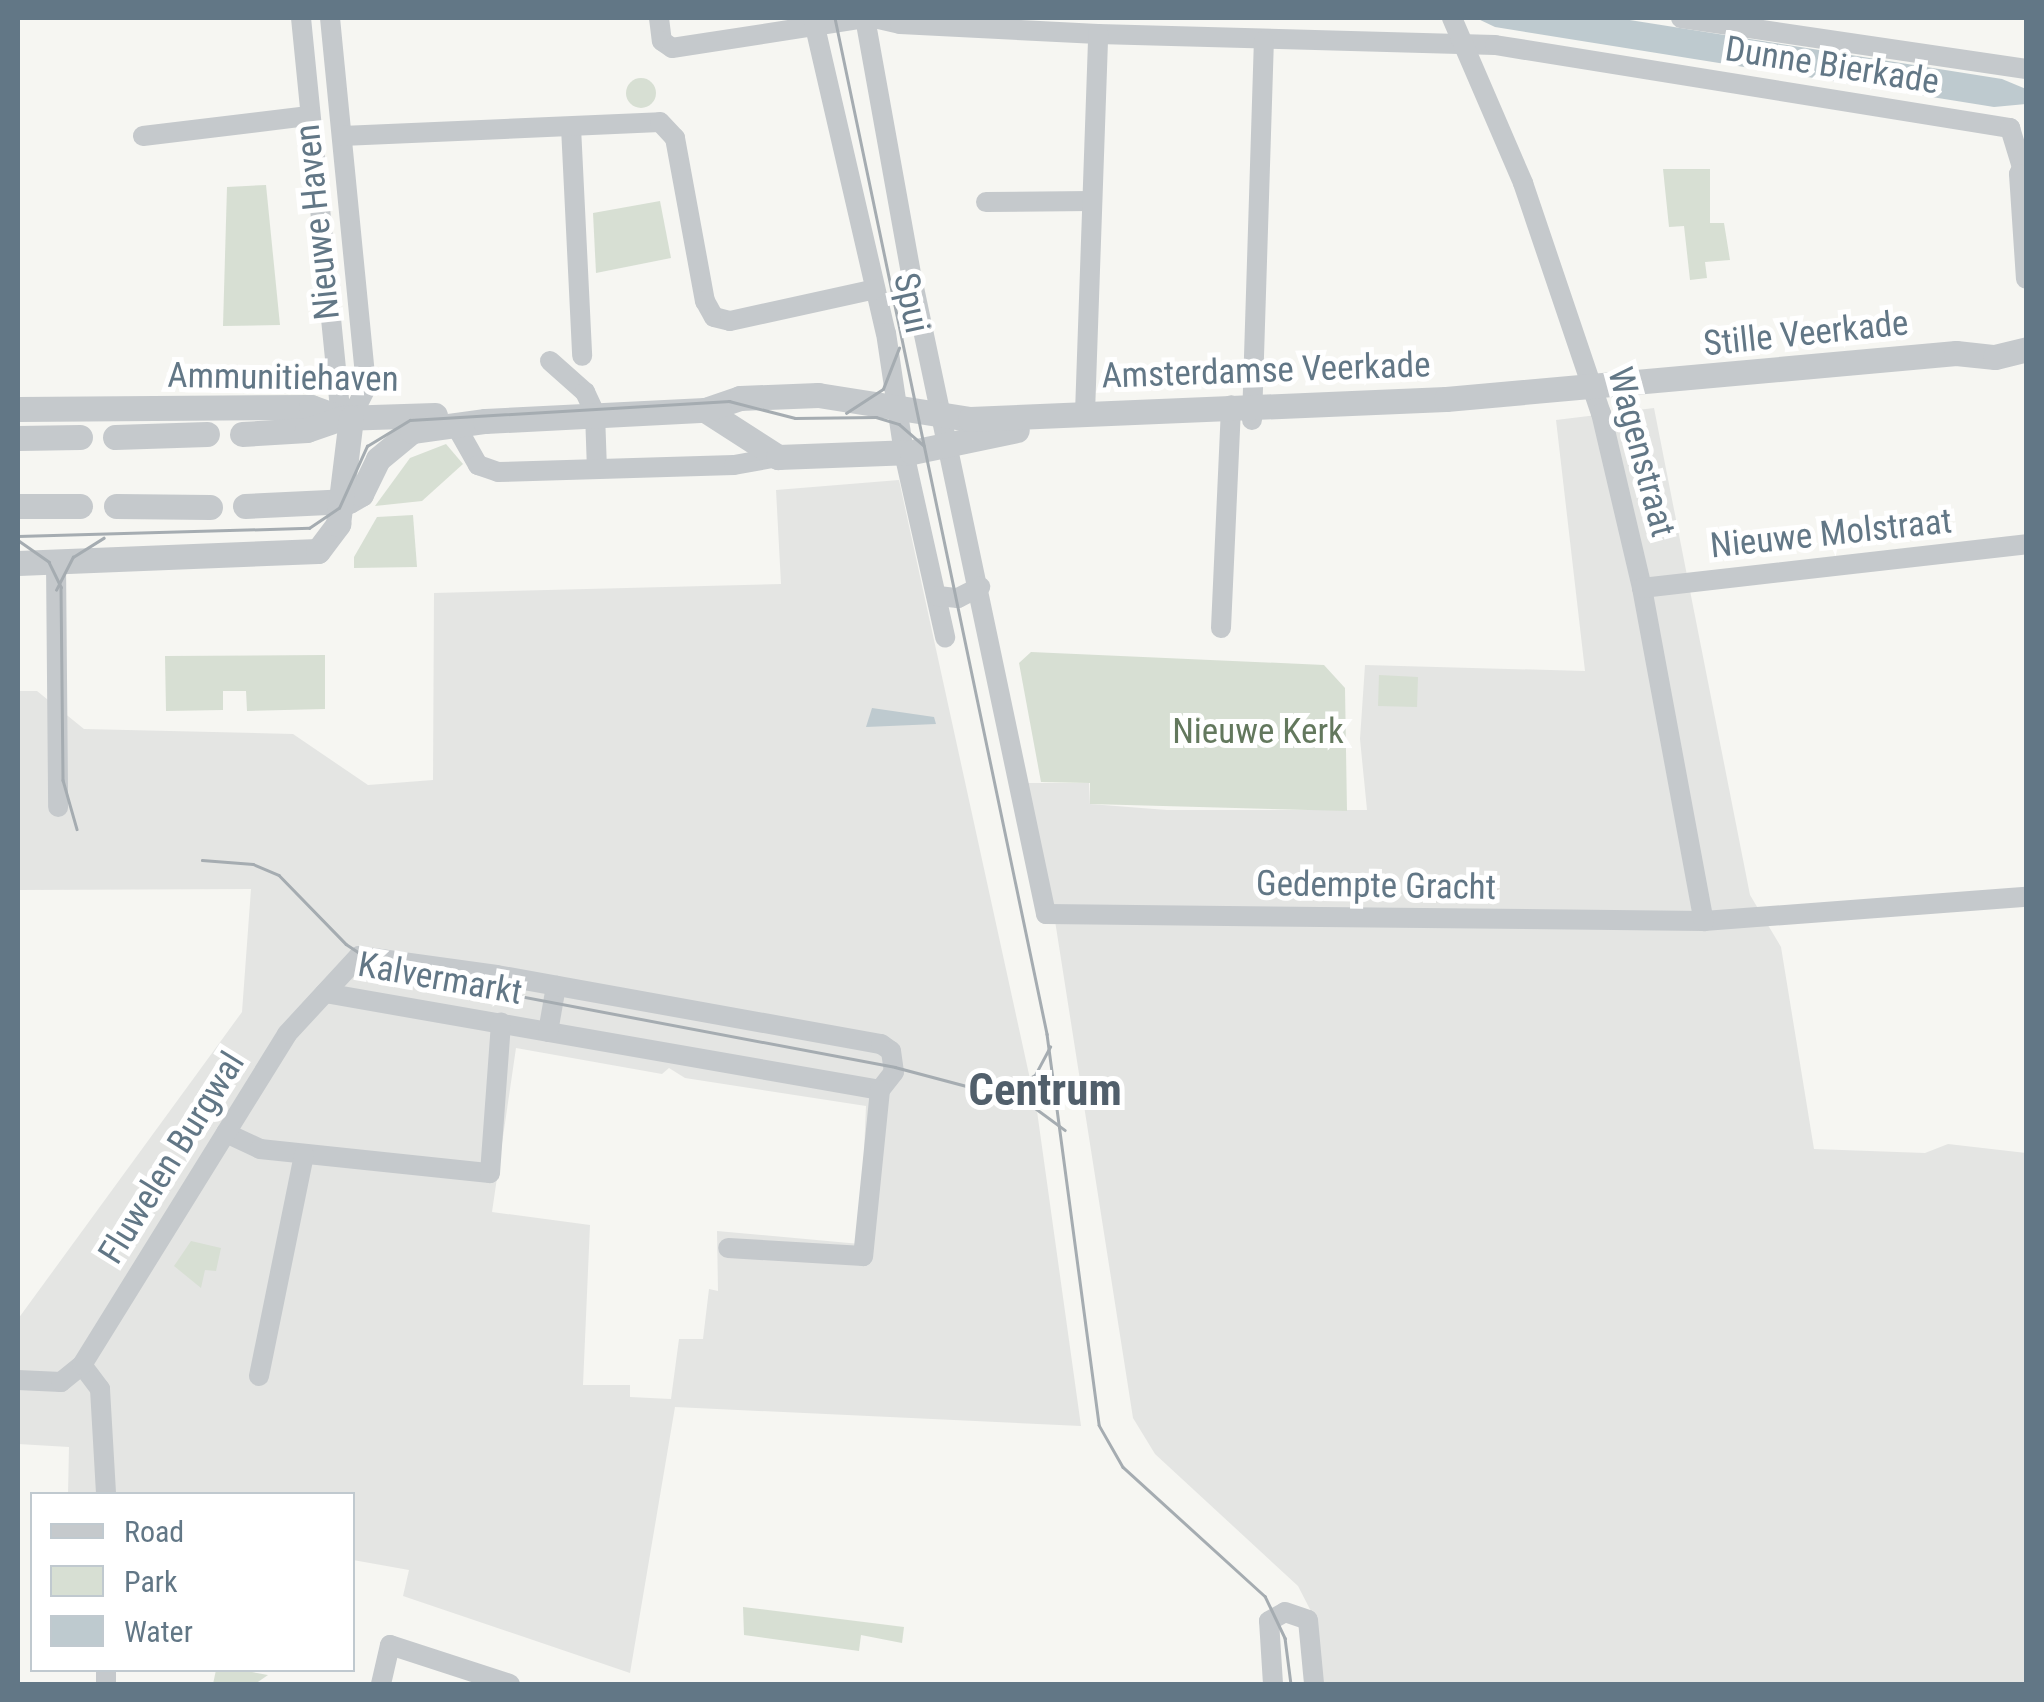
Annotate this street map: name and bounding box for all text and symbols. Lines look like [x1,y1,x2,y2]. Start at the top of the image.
street label: Dunne Bierkade [1722,28,1942,104]
street label: Nieuwe Haven [287,122,349,322]
street label: Spui [884,269,938,337]
street label: Stille Veerkade [1702,302,1910,366]
street label: Amsterdamse Veerkade [1101,344,1431,398]
street label: Ammunitiehaven [167,355,399,401]
street label: Wagenstraat [1598,363,1684,541]
street label: Nieuwe Molstraat [1708,500,1954,568]
park label: Nieuwe Kerk [1172,711,1344,753]
street label: Gedempte Gracht [1256,863,1496,909]
street label: Kalvermarkt [355,944,525,1014]
street label: Fluwelen Burgwal [90,1044,254,1272]
district label: Centrum [968,1063,1122,1117]
legend [30,1492,355,1672]
text: Road [124,1514,184,1549]
text: Park [124,1564,178,1599]
text: Water [124,1614,193,1649]

